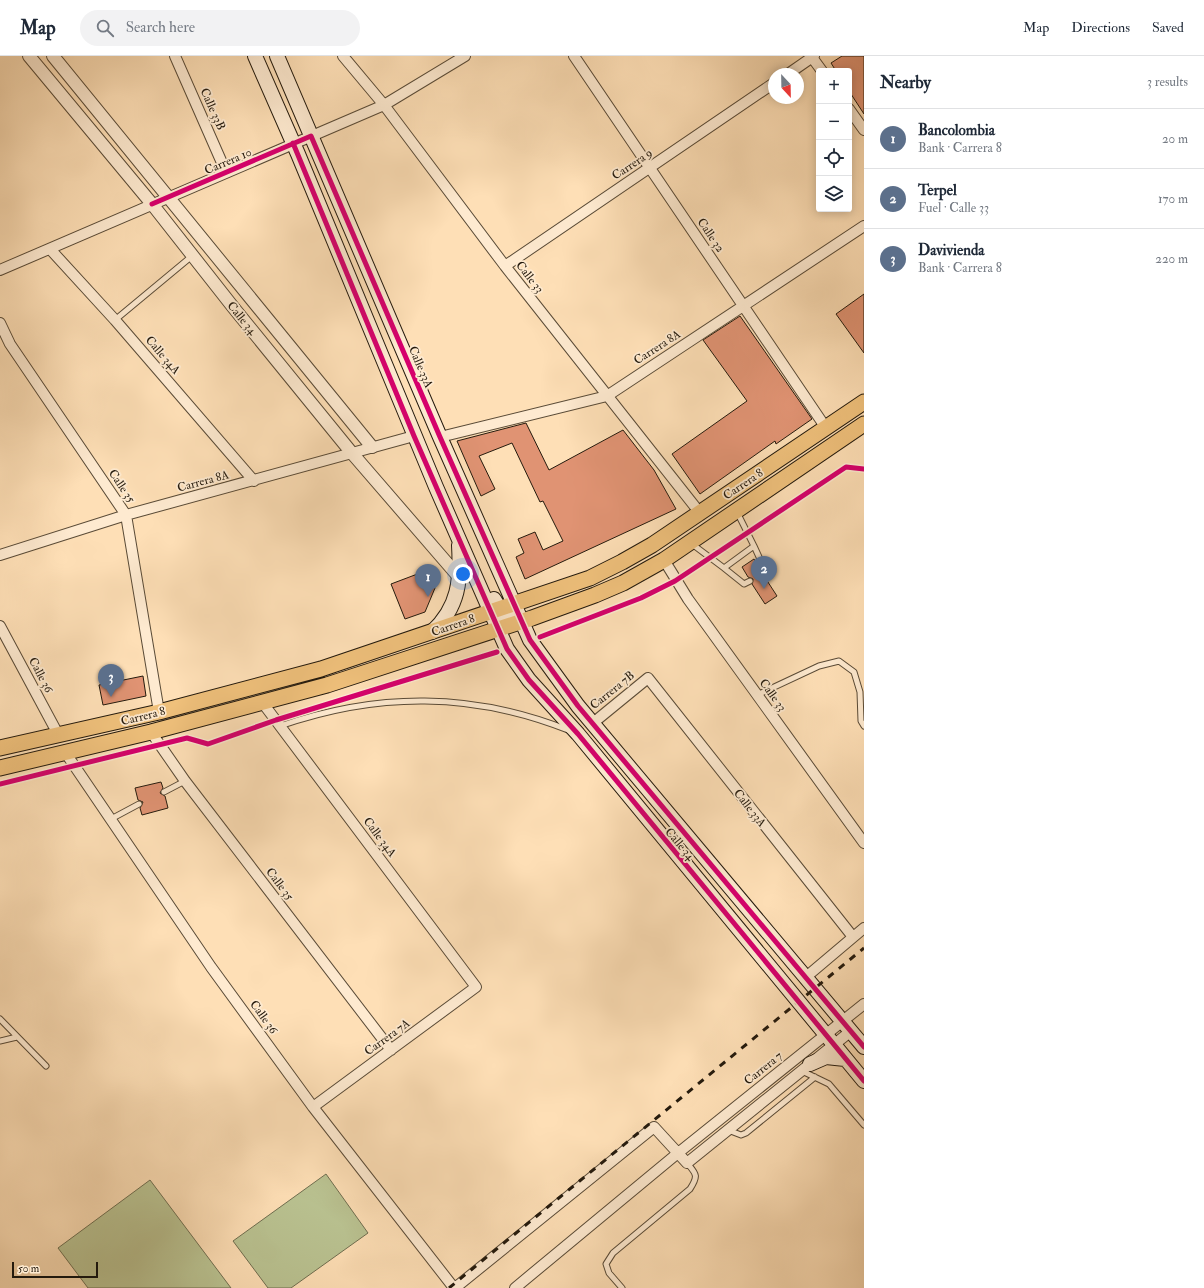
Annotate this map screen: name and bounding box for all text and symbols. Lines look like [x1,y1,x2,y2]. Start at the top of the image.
search box [80,10,360,46]
text: Map [20,16,56,40]
icon: search [94,17,116,39]
text: Search here [126,18,195,37]
text: Map [1023,19,1049,36]
text: Directions [1071,19,1130,36]
text: Saved [1152,19,1184,36]
north arrow [768,68,804,104]
map controls [816,68,852,212]
button: + [816,68,852,104]
text: Nearby [880,72,931,93]
text: 3 results [1147,74,1188,90]
street label: Calle 33B [197,86,228,133]
button: − [816,104,852,140]
text: Bancolombia [918,121,995,140]
text: 1 [891,131,895,147]
text: 20 m [1162,131,1188,147]
button: locate [816,140,852,176]
text: Bank · Carrera 8 [918,140,1002,156]
street label: Carrera 10 [202,145,254,178]
street label: Carrera 9 [609,145,655,183]
button: layers [816,176,852,212]
text: Terpel [918,181,957,200]
text: 2 [890,191,896,207]
text: 170 m [1158,191,1188,207]
text: Fuel · Calle 33 [918,200,989,216]
street label: Calle 32 [694,215,727,255]
text: Davivienda [918,241,984,260]
text: 3 [891,251,896,267]
text: 220 m [1155,251,1188,267]
street label: Calle 33 [512,258,547,296]
text: Bank · Carrera 8 [918,260,1002,276]
street label: Calle 34 [224,299,260,338]
street label: Carrera 8A [631,327,684,368]
street label: Calle 34A [142,333,184,378]
street label: Calle 33A [405,344,436,391]
street label: Carrera 8 [720,465,766,503]
street label: Calle 35 [105,467,139,506]
street label: Carrera 8A [176,467,231,496]
pin: 2 [751,556,777,589]
pin: 1 [415,564,441,597]
your location [453,564,473,584]
street label: Carrera 8 [429,611,477,640]
street label: Calle 36 [25,655,57,696]
pin: 3 [98,664,124,697]
street label: Carrera 7B [587,668,638,713]
street label: Calle 33 [756,676,789,714]
street label: Carrera 8 [119,704,167,729]
street label: Calle 33A [730,786,769,831]
street label: Calle 34A [360,814,400,860]
street label: Calle 34 [662,825,698,864]
street label: Calle 35 [262,865,297,904]
street label: Calle 36 [246,998,281,1038]
street label: Carrera 7A [362,1016,413,1059]
street label: Carrera 7 [741,1048,786,1088]
scale bar [12,1260,98,1279]
text: 50 m [18,1262,39,1275]

